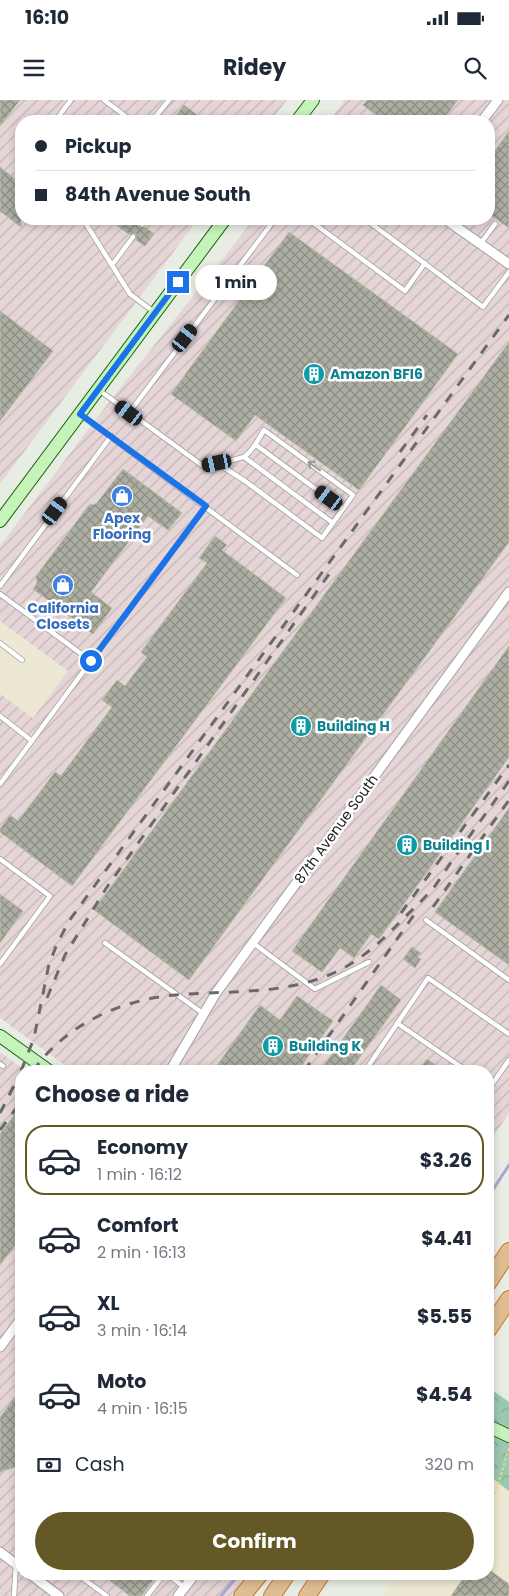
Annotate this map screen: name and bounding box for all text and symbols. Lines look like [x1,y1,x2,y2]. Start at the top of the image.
text: 16:10 [25,4,69,31]
text: Ridey [223,52,286,83]
icon: menu [20,54,48,82]
icon: search [461,54,489,82]
text: Pickup [65,133,131,160]
text: 84th Avenue South [65,181,251,208]
callout: 1 min [196,264,278,300]
route end [167,271,189,293]
text: 1 min [215,271,257,294]
car [169,322,200,354]
building icon: Amazon BFI6 [302,362,326,386]
place label: Amazon BFI6 [330,364,423,384]
car [112,398,145,428]
car [200,453,233,473]
one-way arrow [308,461,321,472]
car [312,483,345,513]
shop icon: Apex Flooring [110,484,134,508]
car [40,494,69,528]
place label: Apex Flooring [93,508,151,544]
shop icon: California Closets [51,573,75,597]
place label: California Closets [27,598,99,634]
route start [80,650,102,672]
building icon: Building H [289,714,313,738]
place label: Building H [317,716,390,736]
street label: 87th Avenue South [289,770,383,888]
building icon: Building I [395,833,419,857]
place label: Building I [423,835,490,855]
building icon: Building K [261,1034,285,1058]
place label: Building K [289,1036,361,1056]
text: Choose a ride [35,1079,189,1110]
text: Economy [97,1134,188,1161]
icon: car [37,1138,82,1183]
text: $3.26 [420,1147,472,1174]
text: 1 min · 16:12 [97,1163,182,1186]
text: Comfort [97,1212,179,1239]
icon: car [37,1216,82,1261]
text: $4.41 [421,1225,472,1252]
text: 2 min · 16:13 [97,1241,186,1264]
text: XL [97,1290,120,1317]
icon: car [37,1294,82,1339]
text: $5.55 [417,1303,472,1330]
text: 3 min · 16:14 [97,1319,187,1342]
text: Moto [97,1368,146,1395]
icon: car [37,1372,82,1417]
text: $4.54 [416,1381,472,1408]
text: 4 min · 16:15 [97,1397,188,1420]
icon: cash [35,1451,63,1479]
text: Cash [75,1451,125,1478]
text: 320 m [425,1453,474,1476]
button: Confirm [35,1512,474,1570]

